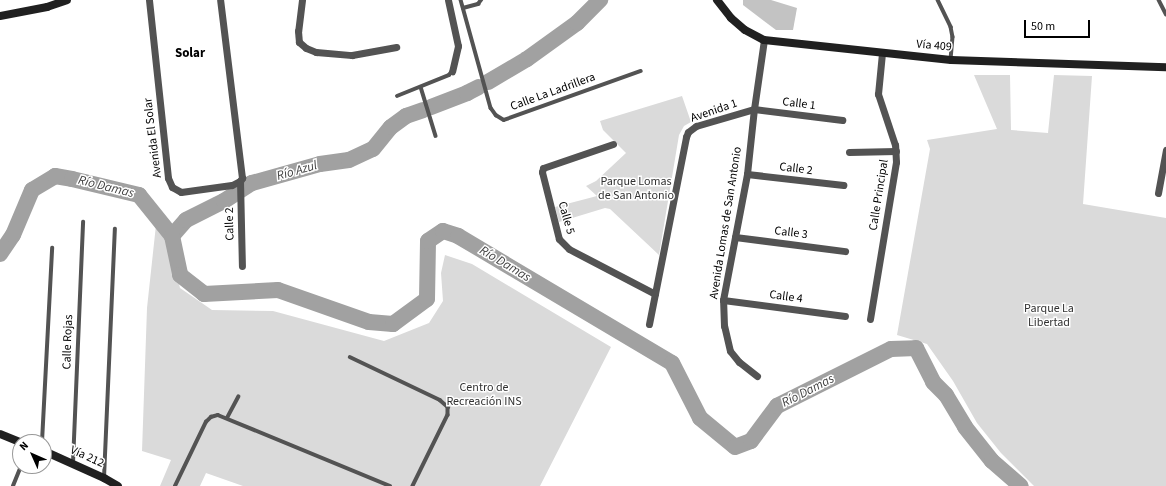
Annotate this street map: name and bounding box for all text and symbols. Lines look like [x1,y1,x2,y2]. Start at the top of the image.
scale bar [1026,12,1092,38]
text: 50 m [1031,18,1055,35]
street label: Vía 409 [916,37,952,55]
district label: Solar [175,45,205,61]
street label: Calle La Ladrillera [509,70,597,114]
street label: Calle 1 [782,95,816,113]
street label: Avenida 1 [689,96,739,126]
street label: Avenida El Solar [141,97,165,179]
street label: Avenida Lomas de San Antonio [707,146,745,300]
water label: Río Azul [275,158,319,184]
street label: Calle Principal [866,158,892,232]
street label: Calle 2 [779,160,813,178]
water label: Río Damas [77,173,135,201]
park label: Parque Lomas de San Antonio [598,175,674,203]
street label: Calle 5 [554,200,578,236]
street label: Calle 2 [223,207,237,241]
street label: Calle 3 [774,224,808,242]
water label: Río Damas [477,243,533,285]
street label: Calle 4 [768,288,804,306]
park label: Parque La Libertad [1024,302,1074,330]
street label: Calle Rojas [60,314,76,370]
water label: Río Damas [779,371,837,411]
park label: Centro de Recreación INS [446,381,522,409]
north arrow [12,434,52,474]
text: N [16,438,32,454]
street label: Vía 212 [68,443,106,471]

